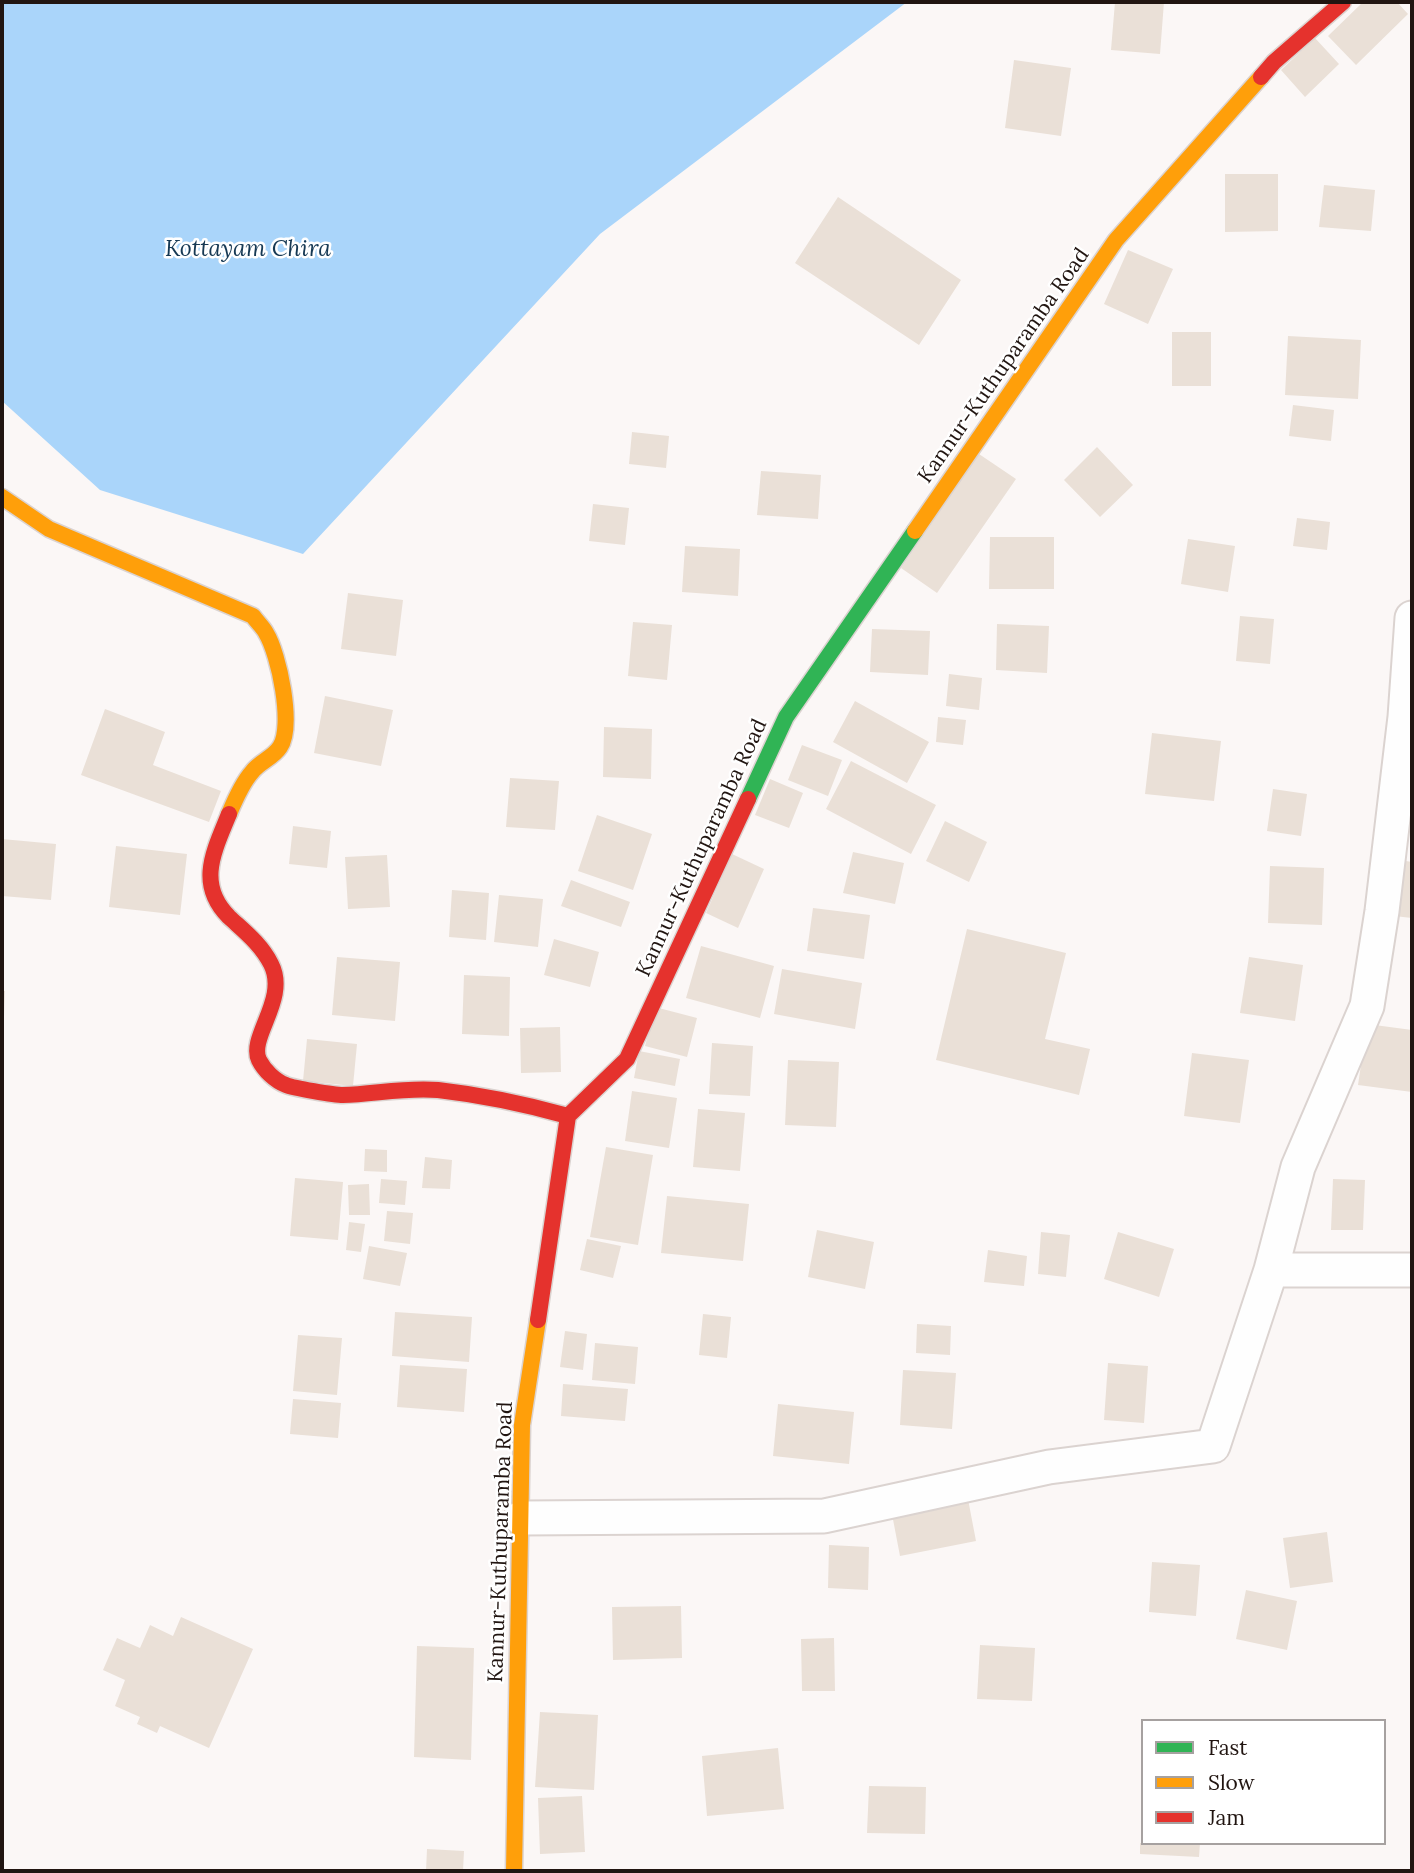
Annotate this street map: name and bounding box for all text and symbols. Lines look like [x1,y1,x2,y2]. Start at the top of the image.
water label: Kottayam Chira [165,235,331,263]
street label: Kannur-Kuthuparamba Road [913,244,1095,488]
street label: Kannur-Kuthuparamba Road [631,715,773,981]
street label: Kannur-Kuthuparamba Road [484,1401,518,1683]
legend [1141,1719,1386,1845]
text: Fast [1208,1734,1247,1761]
text: Slow [1208,1769,1255,1796]
text: Jam [1208,1804,1245,1831]

